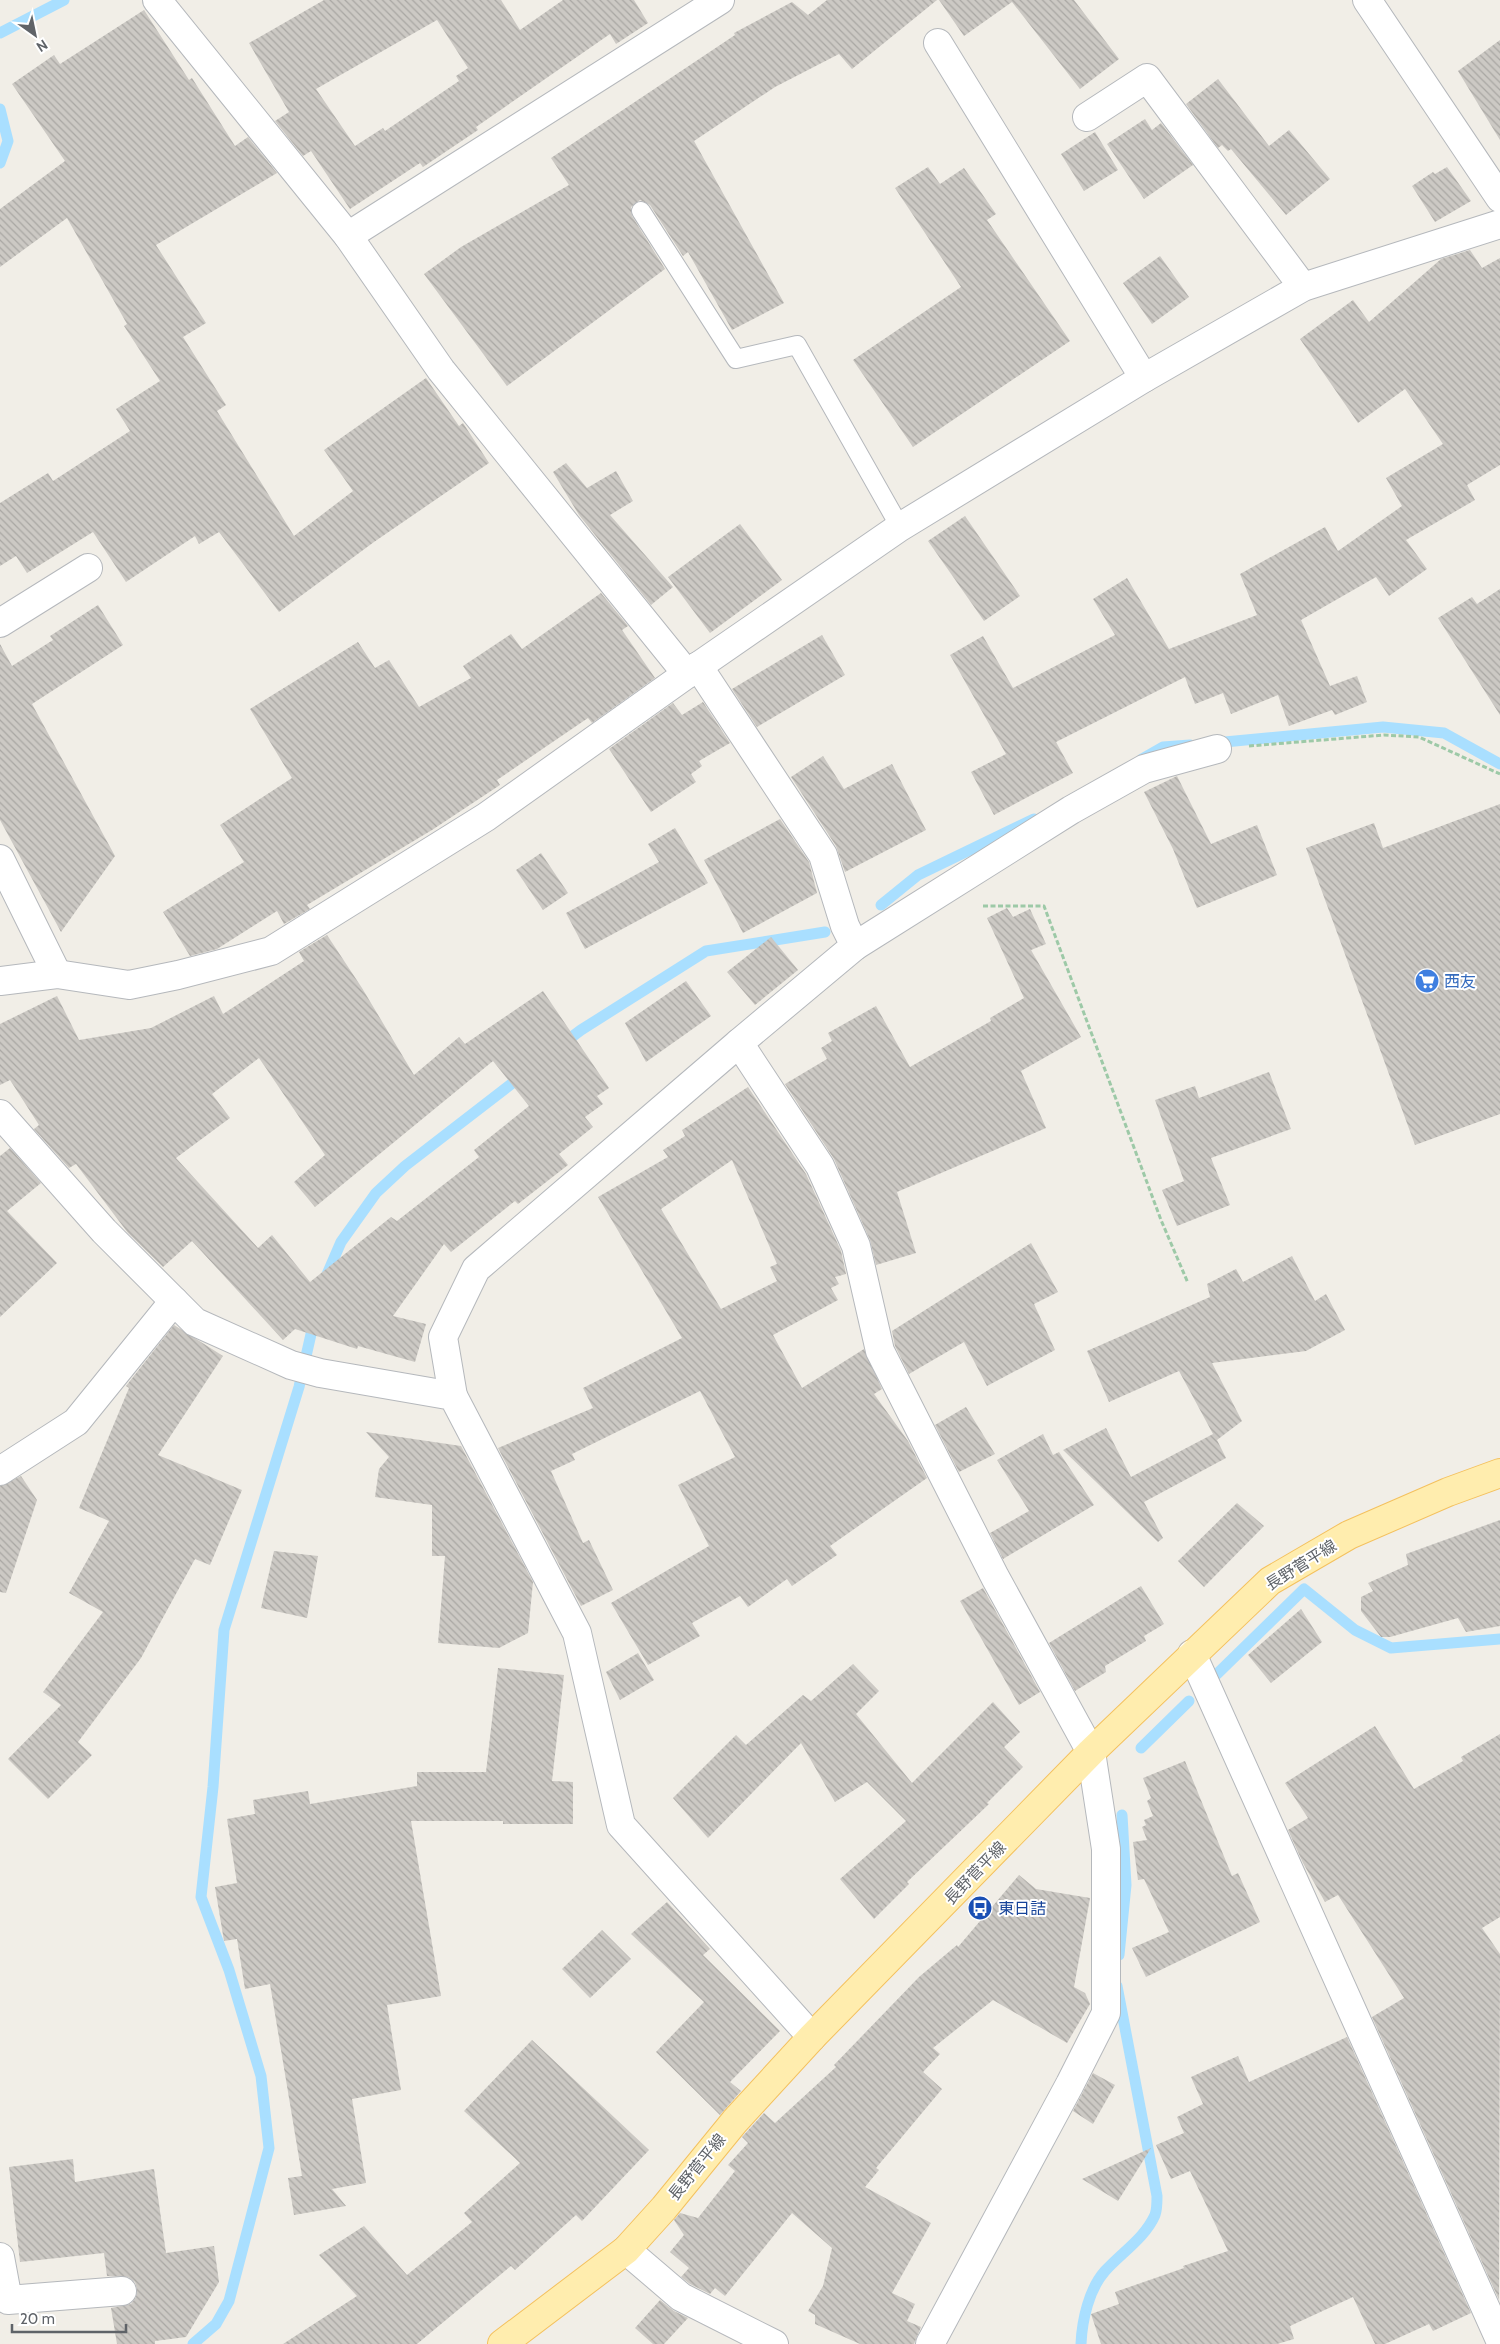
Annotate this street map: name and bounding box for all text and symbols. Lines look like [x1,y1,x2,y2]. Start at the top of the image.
north arrow [10,10,60,60]
text: N [33,36,51,56]
supermarket icon: 西友 [1414,968,1440,994]
place label: 西友 [1444,972,1476,991]
street label: 長野菅平線 [1262,1536,1340,1594]
street label: 長野菅平線 [940,1838,1010,1908]
bus stop icon: 東日詰 [967,1895,993,1921]
place label: 東日詰 [998,1899,1046,1918]
street label: 長野菅平線 [664,2130,730,2204]
scale bar [12,2302,126,2334]
text: 20 m [20,2310,55,2328]

